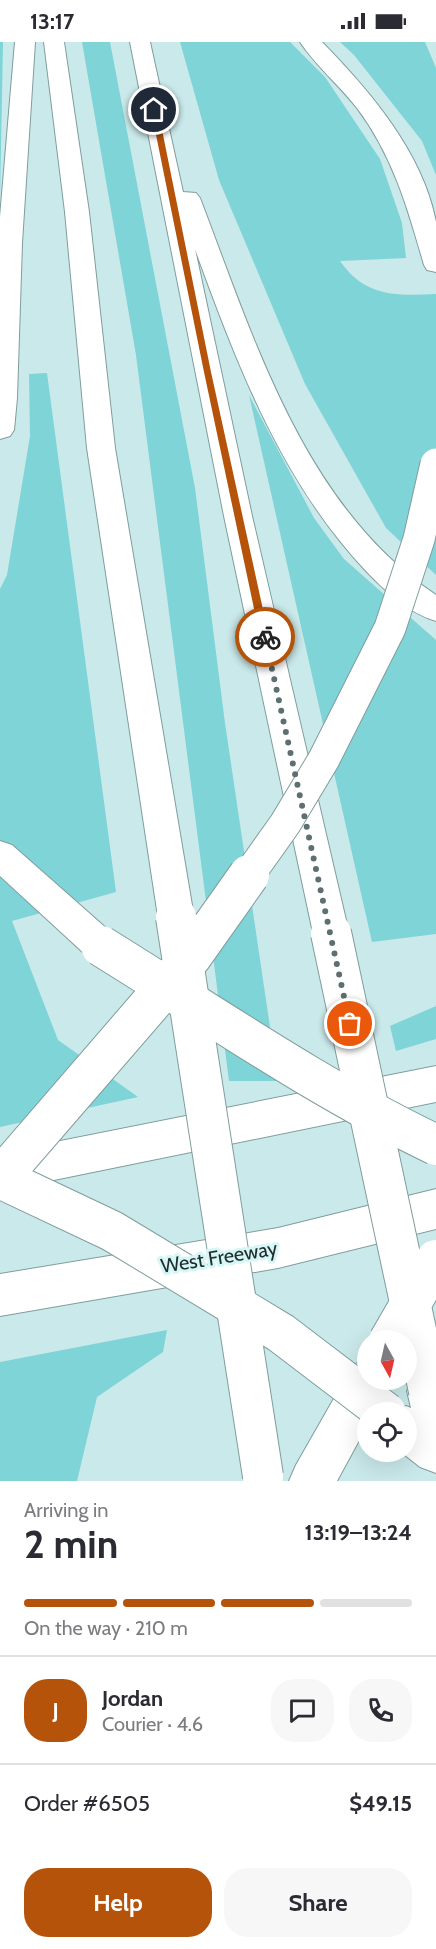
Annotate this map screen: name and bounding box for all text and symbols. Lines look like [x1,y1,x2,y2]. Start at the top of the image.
text: 13:17 [30,8,74,35]
pin [128,84,179,135]
icon: home [137,93,170,126]
courier [235,607,295,667]
icon: bike [249,621,282,654]
pin [324,998,375,1049]
icon: bag [333,1007,366,1040]
street label: West Freeway [159,1236,279,1278]
north arrow [357,1330,417,1390]
map controls [357,1330,417,1462]
button: locate [357,1402,417,1462]
text: Arriving in [24,1498,108,1522]
text: 13:19–13:24 [305,1519,412,1546]
text: 2 min [24,1520,118,1568]
text: On the way · 210 m [24,1616,188,1640]
button: chat [271,1679,334,1742]
button: phone [349,1679,412,1742]
text: Jordan [102,1685,163,1712]
text: J [52,1697,59,1724]
text: Courier · 4.6 [102,1712,203,1736]
text: Order #6505 [24,1790,150,1817]
text: $49.15 [349,1790,412,1817]
button: Help [24,1868,212,1937]
button: Share [224,1868,412,1937]

